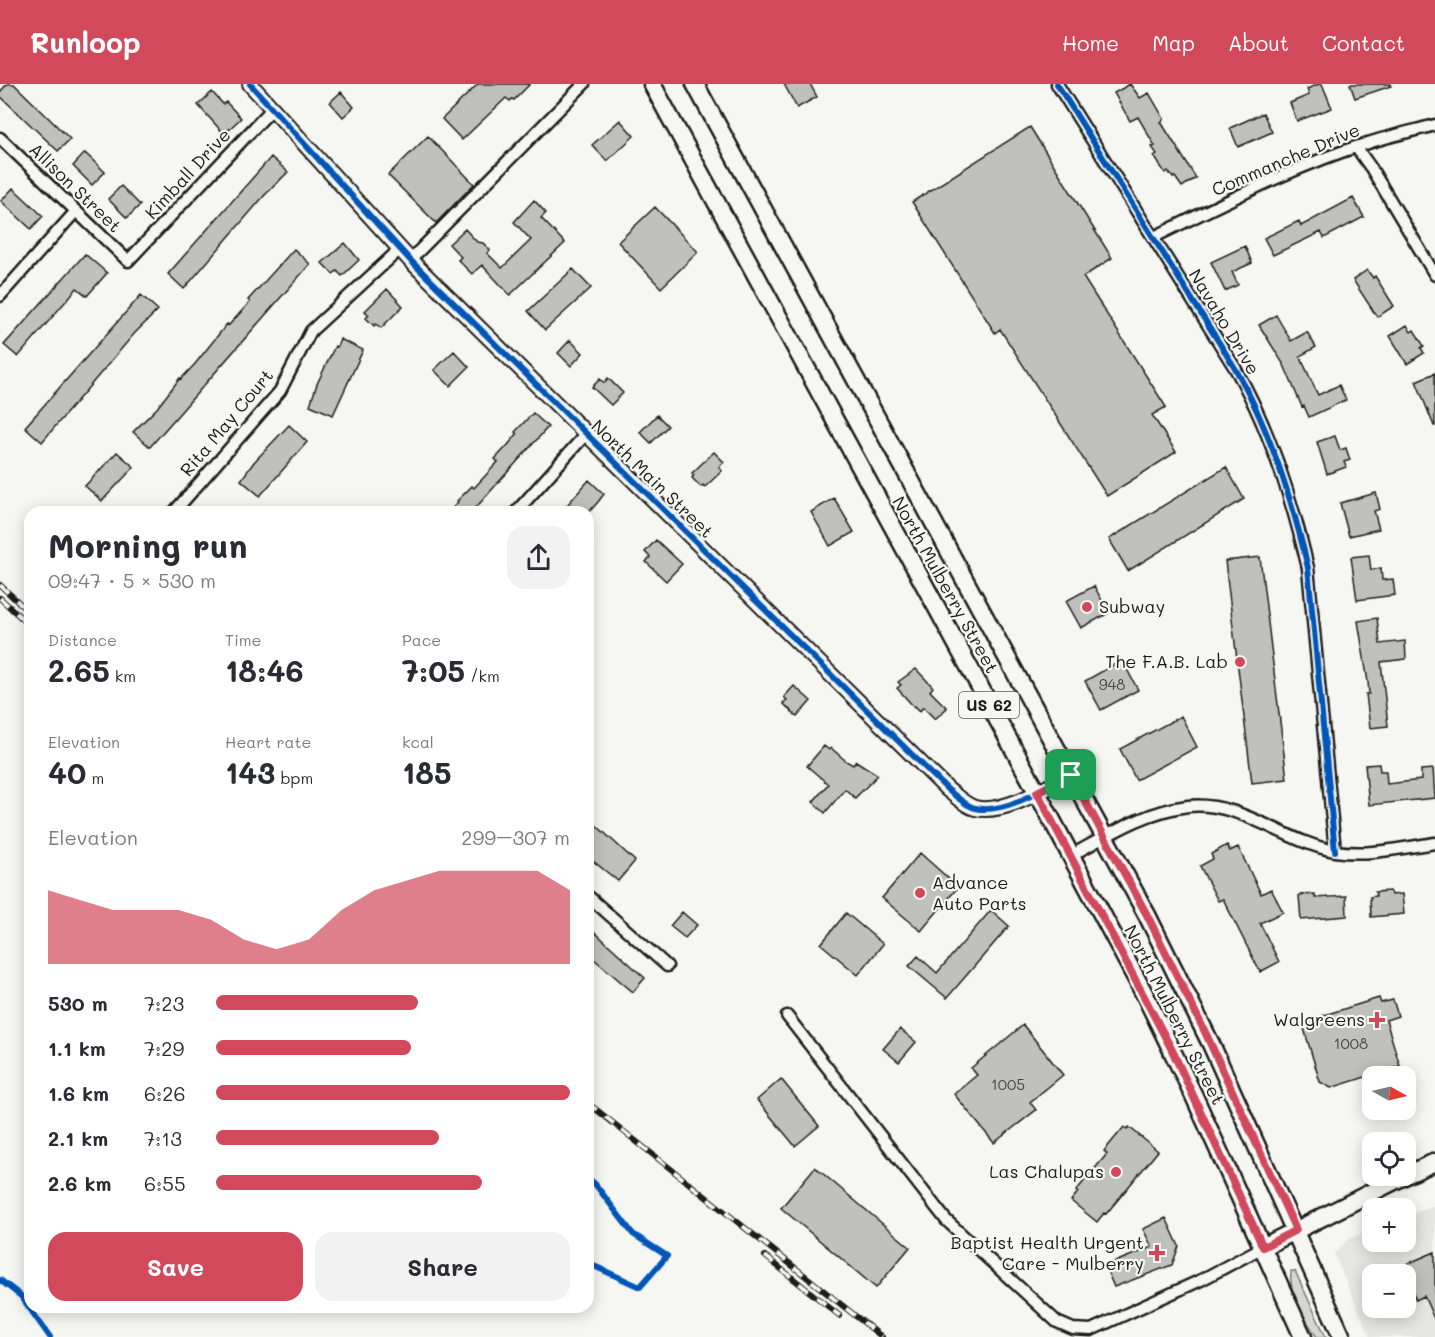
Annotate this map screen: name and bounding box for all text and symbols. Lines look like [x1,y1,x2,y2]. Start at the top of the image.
text: Runloop [30,24,141,60]
text: Home [1062,29,1119,56]
text: Map [1152,29,1195,56]
text: About [1228,29,1289,56]
text: Contact [1322,29,1405,56]
street label: Commanche Drive [1208,117,1363,201]
street label: Kimball Drive [139,123,236,224]
street label: Allison Street [24,137,127,237]
street label: Navaho Drive [1184,264,1266,379]
street label: Rita May Court [174,364,278,481]
street label: North Main Street [586,414,719,543]
street label: North Mulberry Street [887,492,1005,677]
text: Morning run [48,523,248,566]
button: share [507,526,570,589]
text: 09:47 · 5 × 530 m [48,567,216,593]
place label: Subway [1099,594,1165,618]
marker: Subway [1080,600,1094,614]
text: Distance [48,629,117,650]
text: Time [225,629,261,650]
text: Pace [402,629,441,650]
place label: The F.A.B. Lab [1105,649,1228,673]
text: 2.65 [48,650,110,690]
text: 18:46 [225,650,304,690]
text: 7:05 [402,650,465,690]
marker: The F.A.B. Lab [1233,655,1247,669]
text: km [110,665,136,686]
text: /km [465,665,500,686]
house number: 948 [1099,674,1125,694]
road number: US 62 [959,692,1019,718]
text: Elevation [48,731,120,752]
text: Heart rate [225,731,311,752]
text: kcal [402,731,434,752]
pin [1045,749,1096,800]
text: 40 [48,752,86,792]
text: 143 [225,752,275,792]
text: 185 [402,752,451,792]
icon: arrive [1054,758,1087,791]
text: m [86,767,104,788]
text: bpm [275,767,313,788]
text: Elevation [48,824,138,850]
text: 299–307 m [461,824,570,850]
place label: Advance Auto Parts [932,870,1027,915]
marker: Advance Auto Parts [913,886,927,900]
street label: North Mulberry Street [1119,921,1231,1109]
text: 530 m [48,990,108,1016]
text: 7:23 [144,990,184,1016]
place label: Walgreens [1273,1007,1365,1031]
marker: Walgreens [1370,1013,1384,1027]
house number: 1008 [1334,1033,1368,1053]
text: 1.1 km [48,1035,106,1061]
text: 7:29 [144,1035,184,1061]
north arrow [1362,1066,1416,1120]
map controls [1362,1066,1416,1318]
house number: 1005 [991,1074,1025,1094]
text: 1.6 km [48,1080,109,1106]
text: 6:26 [144,1080,186,1106]
text: 2.1 km [48,1125,108,1151]
text: 7:13 [144,1125,182,1151]
button: locate [1362,1132,1416,1186]
place label: Las Chalupas [989,1159,1104,1183]
marker: Las Chalupas [1109,1165,1123,1179]
text: 2.6 km [48,1170,111,1196]
text: 6:55 [144,1170,186,1196]
button: + [1362,1198,1416,1252]
place label: Baptist Health Urgent Care - Mulberry [951,1230,1144,1275]
button: Save [48,1232,303,1301]
button: Share [315,1232,570,1301]
marker: Baptist Health Urgent Care - Mulberry [1148,1244,1166,1262]
button: − [1362,1264,1416,1318]

